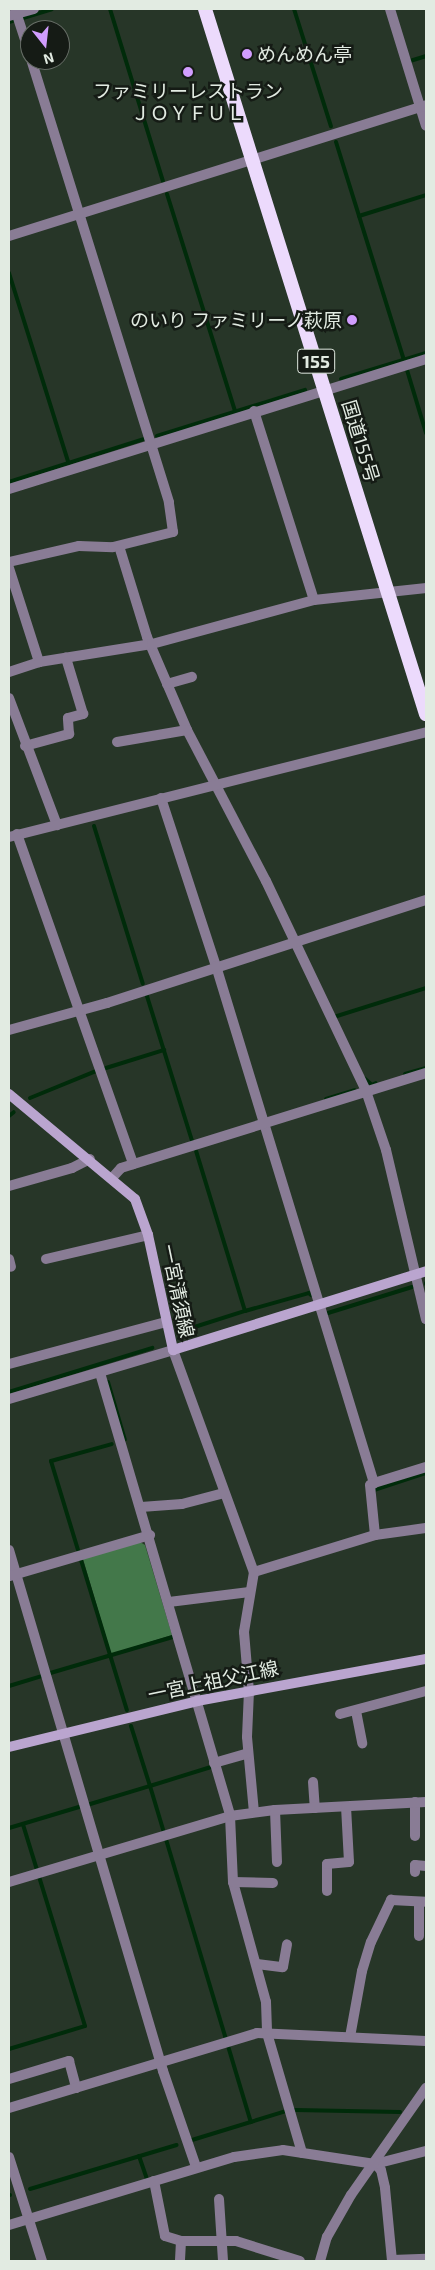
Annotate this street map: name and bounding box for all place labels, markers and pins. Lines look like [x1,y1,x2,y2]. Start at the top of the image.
place label: めんめん亭 [257,43,352,65]
marker: めんめん亭 [241,48,253,60]
marker: ファミリーレストラン ＪＯＹＦＵＬ [182,66,194,78]
place label: ファミリーレストラン ＪＯＹＦＵＬ [93,80,283,124]
place label: のいり ファミリーノ萩原 [129,309,342,331]
marker: のいり ファミリーノ萩原 [346,314,358,326]

